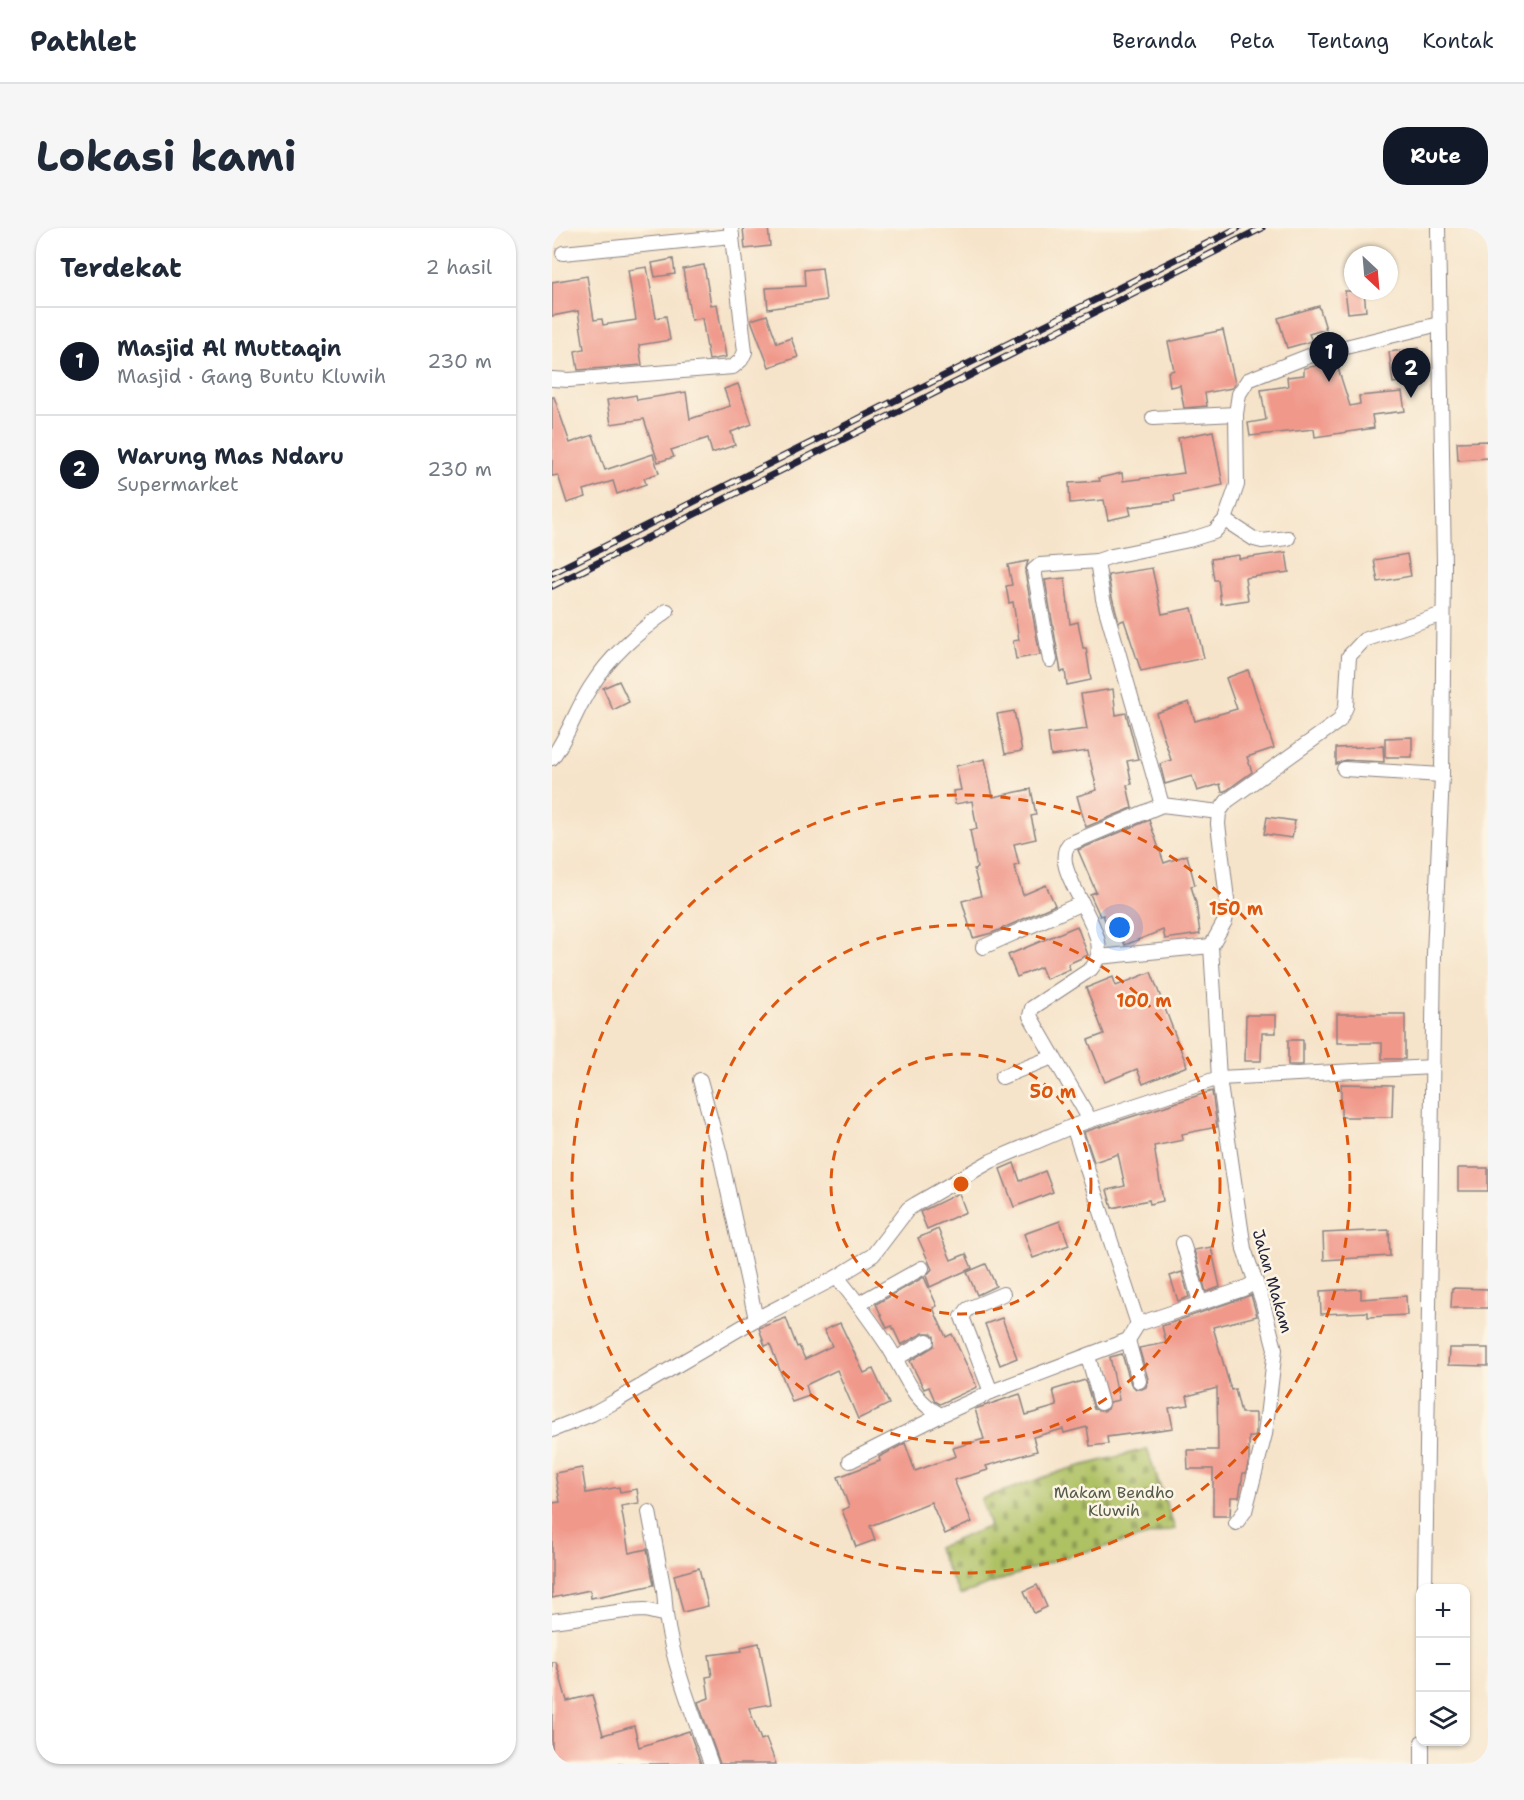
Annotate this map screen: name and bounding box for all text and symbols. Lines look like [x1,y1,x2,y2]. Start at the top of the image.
text: Pathlet [30,22,137,60]
text: Beranda [1112,27,1197,55]
text: Peta [1230,27,1274,55]
text: Tentang [1307,27,1389,55]
text: Kontak [1422,27,1494,55]
button: Rute [1383,127,1488,185]
text: Lokasi kami [36,128,297,184]
north arrow [1344,246,1398,300]
text: Terdekat [60,250,182,285]
text: 2 hasil [426,254,492,280]
pin: 1 [1310,332,1348,382]
text: Masjid Al Muttaqin [117,334,341,363]
text: 1 [75,348,84,374]
text: 230 m [427,348,492,374]
pin: 2 [1392,348,1430,398]
text: Masjid · Gang Buntu Kluwih [117,363,386,389]
text: Warung Mas Ndaru [117,442,344,471]
text: 2 [73,456,87,482]
text: 230 m [427,456,492,482]
text: Supermarket [117,471,239,497]
text: 150 m [1209,897,1264,921]
your location [1105,913,1134,942]
text: 100 m [1116,989,1172,1013]
text: 50 m [1030,1080,1077,1104]
centre of rings [951,1174,971,1194]
street label: Jalan Makam [1248,1227,1297,1336]
park label: Makam Bendho Kluwih [1054,1482,1174,1521]
map controls [1416,1584,1470,1746]
button: + [1416,1584,1470,1638]
button: − [1416,1638,1470,1692]
button: layers [1416,1692,1470,1746]

